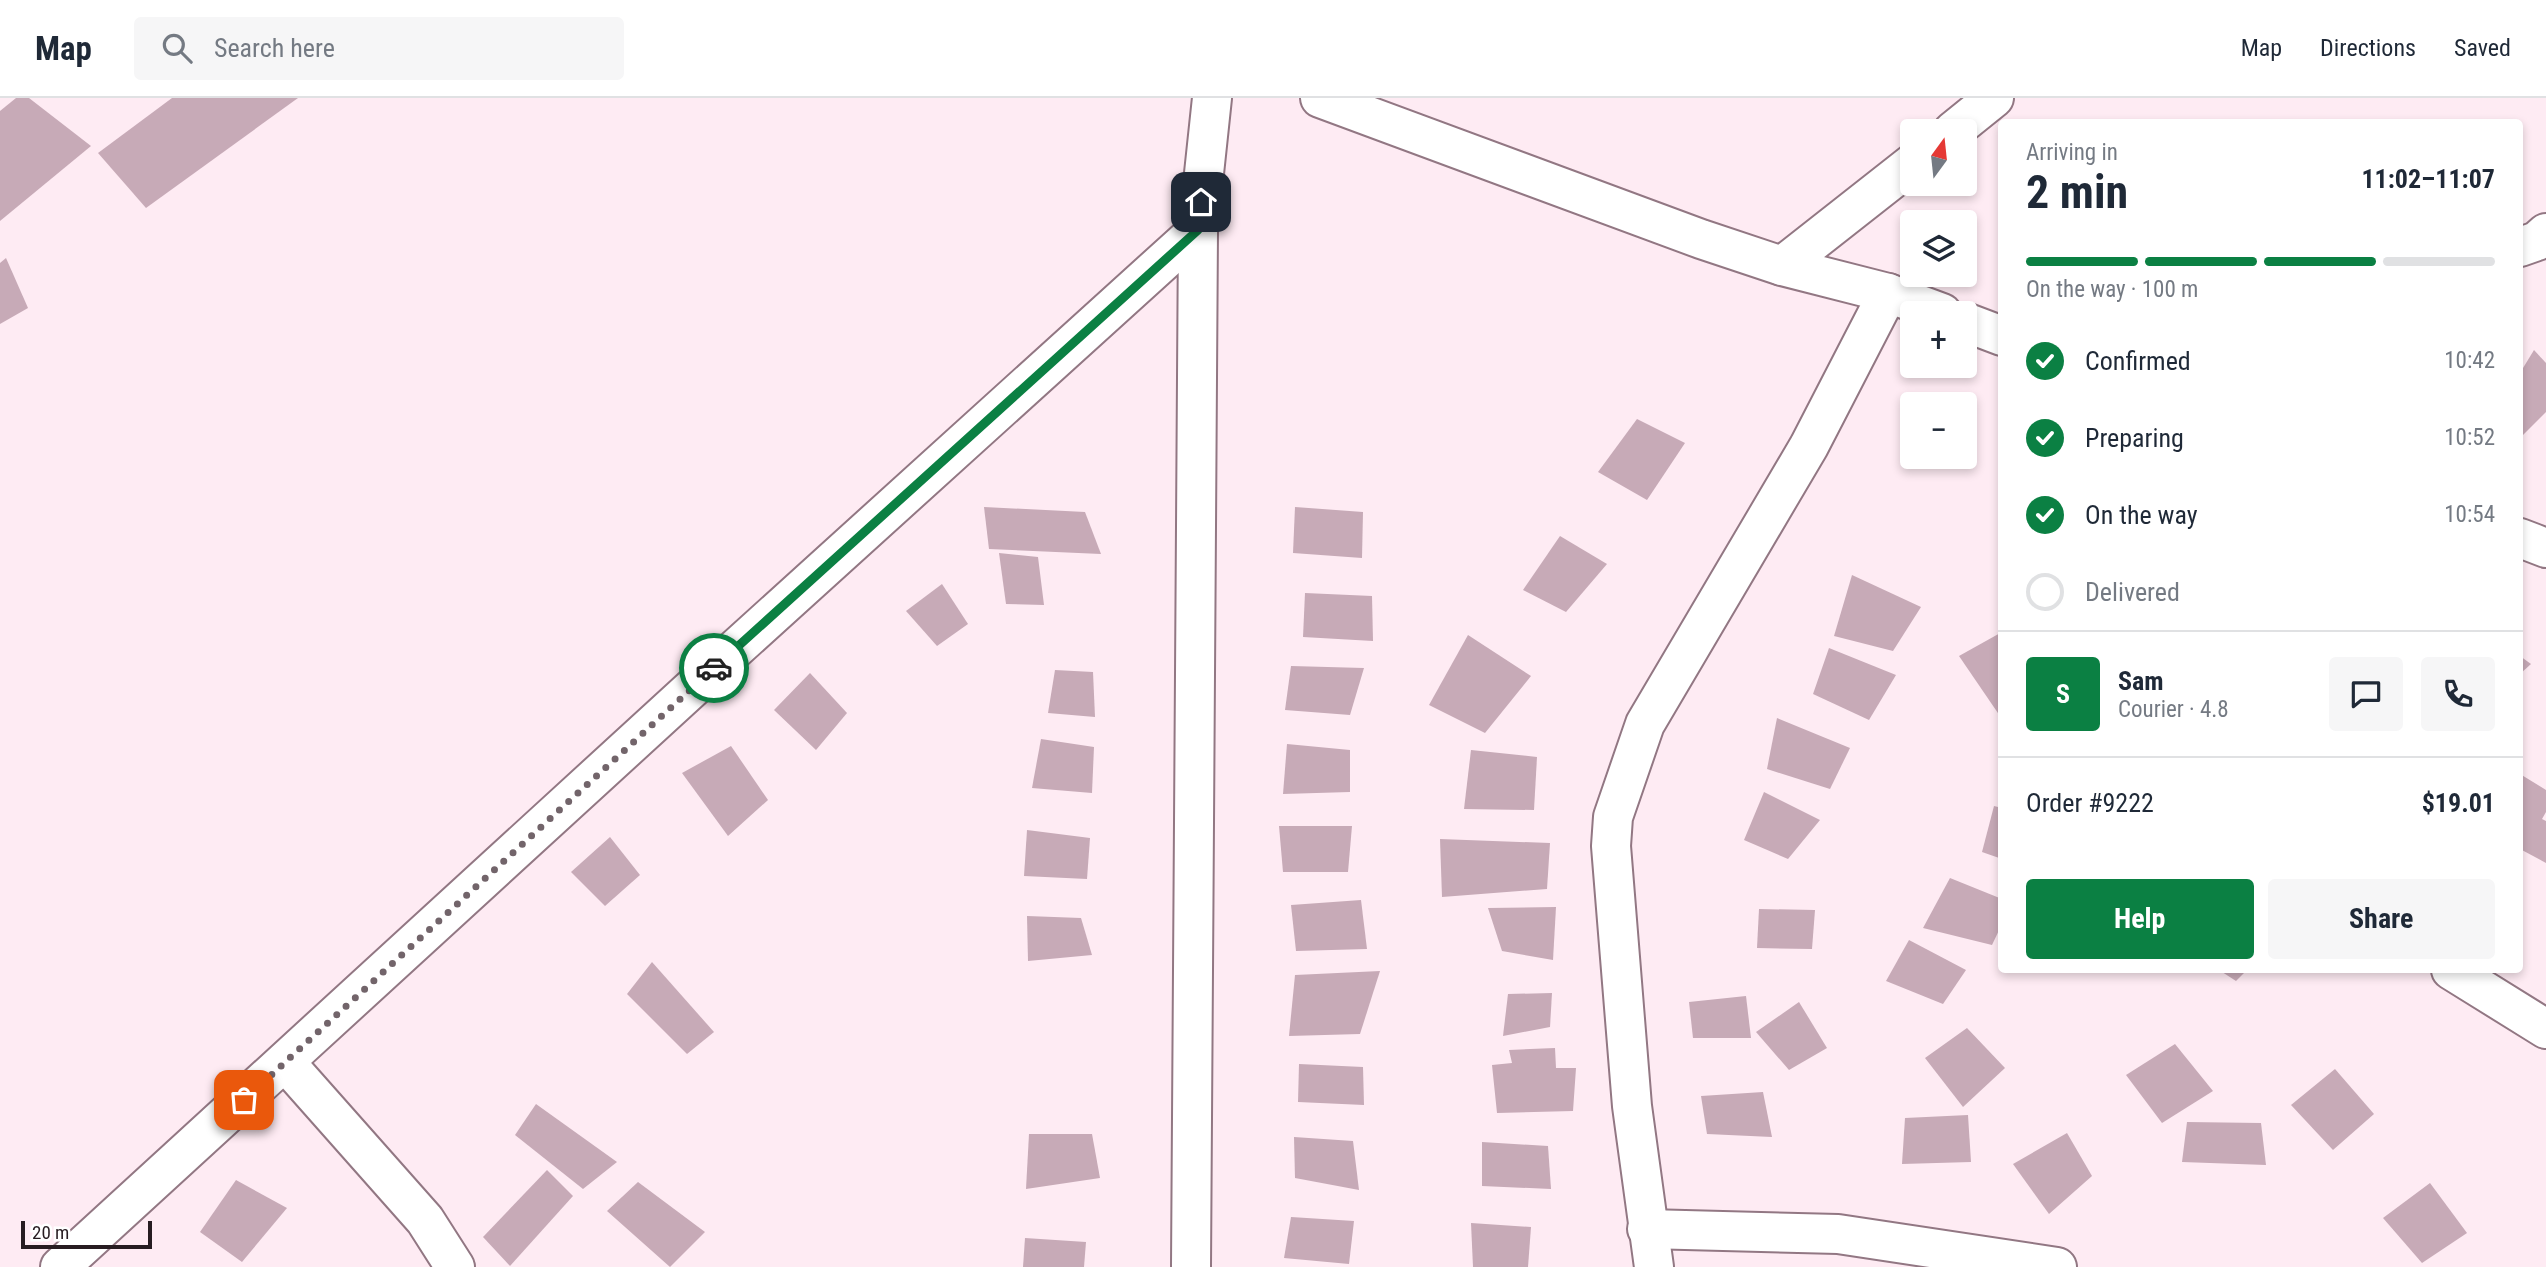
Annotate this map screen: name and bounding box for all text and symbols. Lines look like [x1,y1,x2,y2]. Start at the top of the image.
search box [134,17,624,80]
text: Map [35,29,92,68]
icon: search [158,29,196,67]
text: Search here [214,33,335,63]
text: Map [2241,34,2282,62]
text: Directions [2320,34,2416,62]
text: Saved [2454,34,2511,62]
north arrow [1900,119,1978,196]
map controls [1900,119,1977,469]
text: Arriving in [2026,139,2118,166]
text: 11:02–11:07 [2361,164,2495,194]
text: 2 min [2026,165,2128,219]
pin [1171,172,1231,232]
icon: home [1182,183,1220,221]
button: layers [1900,210,1977,287]
text: On the way · 100 m [2026,276,2198,303]
button: + [1900,301,1977,378]
icon: check [2026,342,2064,380]
text: Confirmed [2085,346,2191,376]
text: 10:42 [2444,347,2495,374]
button: − [1900,392,1977,469]
icon: check [2026,419,2064,457]
text: Preparing [2085,423,2184,453]
text: 10:52 [2444,424,2495,451]
icon: check [2026,496,2064,534]
text: On the way [2085,500,2198,530]
text: 10:54 [2444,501,2495,528]
text: Delivered [2085,577,2180,607]
courier [679,633,749,703]
icon: car [695,649,733,687]
button: chat [2329,657,2403,731]
button: phone [2421,657,2495,731]
text: Sam [2118,666,2164,696]
text: S [2056,679,2070,709]
text: Courier · 4.8 [2118,696,2229,723]
text: Order #9222 [2026,788,2154,818]
text: $19.01 [2422,788,2495,818]
button: Help [2026,879,2254,959]
button: Share [2268,879,2495,959]
pin [214,1070,274,1130]
icon: bag [225,1081,263,1119]
scale bar [21,1218,152,1250]
text: 20 m [32,1221,69,1244]

